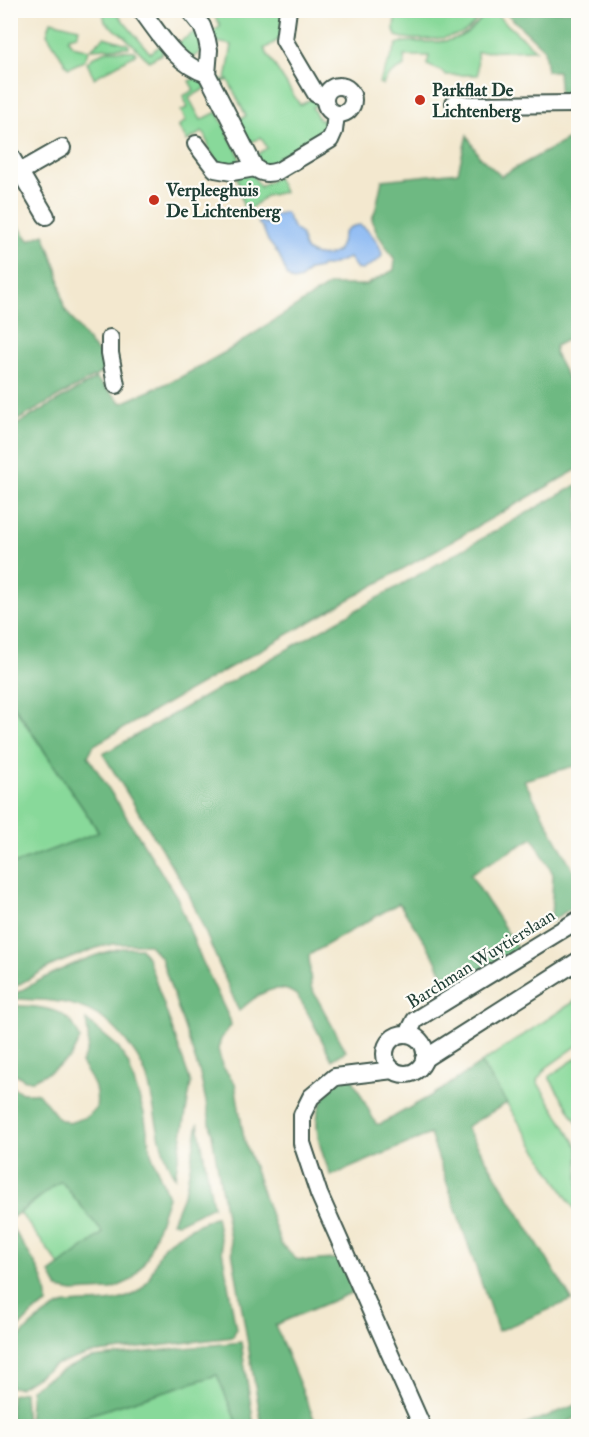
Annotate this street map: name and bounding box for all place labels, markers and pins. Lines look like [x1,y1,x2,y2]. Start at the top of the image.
place label: Parkflat De Lichtenberg [432,79,522,123]
marker: Parkflat De Lichtenberg [413,93,427,107]
place label: Verpleeghuis De Lichtenberg [165,179,282,223]
marker: Verpleeghuis De Lichtenberg [147,193,161,207]

